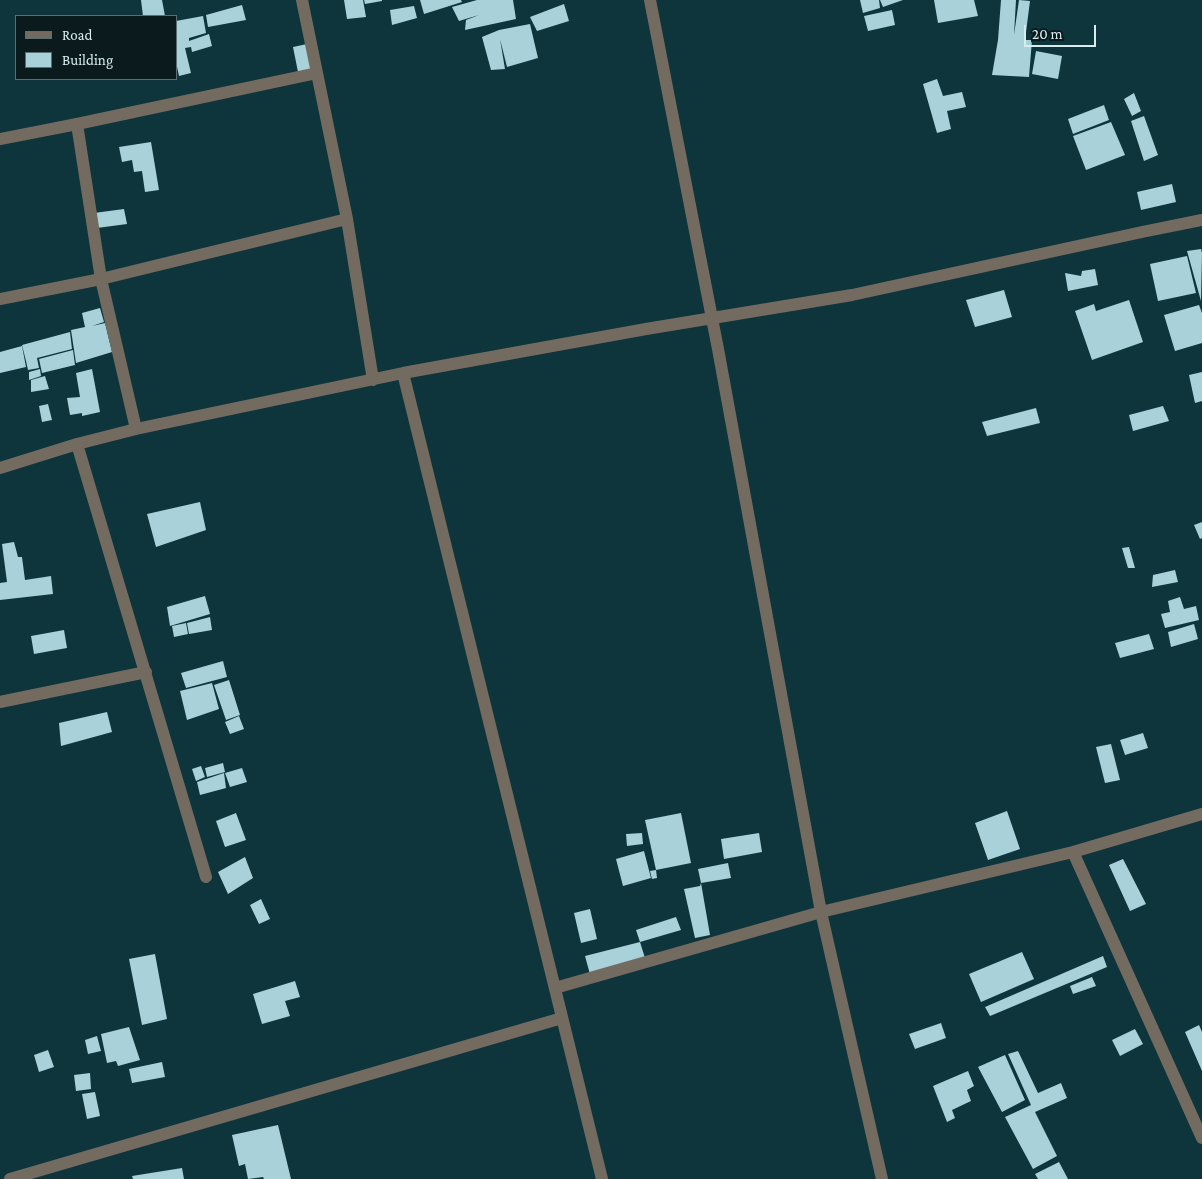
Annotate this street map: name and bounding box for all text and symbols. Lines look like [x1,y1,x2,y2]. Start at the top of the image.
legend [15,15,178,80]
scale bar [1027,15,1100,47]
text: 20 m [1032,26,1063,42]
text: Road [62,27,92,43]
text: Building [62,52,113,68]

